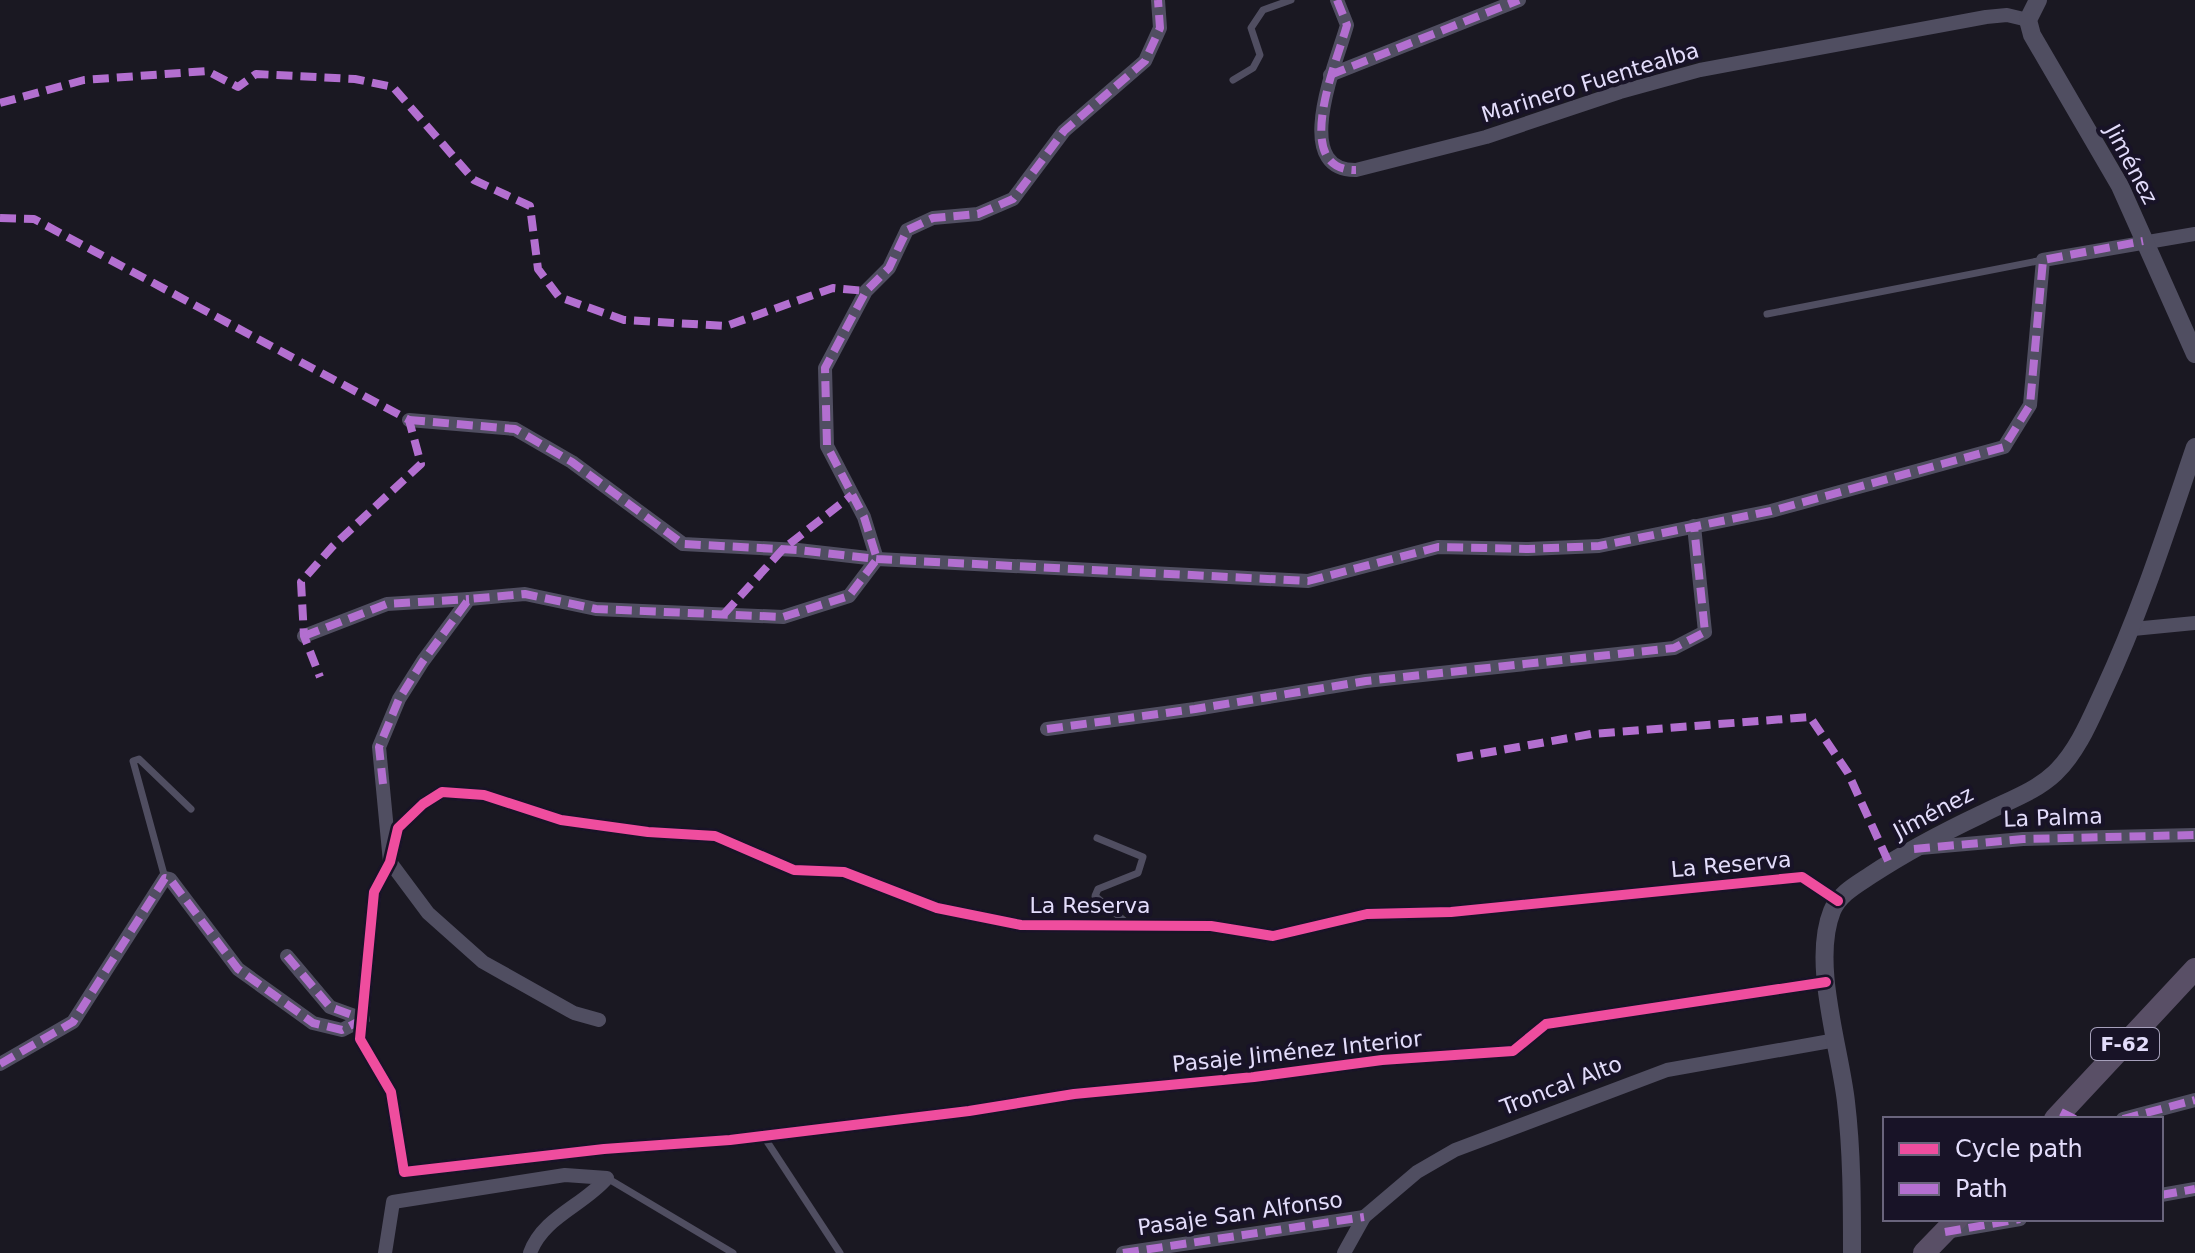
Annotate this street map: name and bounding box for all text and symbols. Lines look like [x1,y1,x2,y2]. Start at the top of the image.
street label: Marinero Fuentealba [1478,37,1702,127]
street label: Jiménez [2099,118,2163,208]
street label: Jiménez [1887,781,1977,845]
street label: La Palma [2003,803,2103,832]
street label: La Reserva [1670,847,1792,882]
street label: La Reserva [1029,893,1151,918]
street label: Pasaje Jiménez Interior [1171,1026,1424,1077]
road number: F-62 [2091,1028,2159,1060]
street label: Troncal Alto [1496,1051,1625,1120]
legend [1883,1117,2163,1221]
text: Cycle path [1955,1135,2083,1163]
text: Path [1955,1175,2008,1203]
street label: Pasaje San Alfonso [1136,1187,1344,1240]

